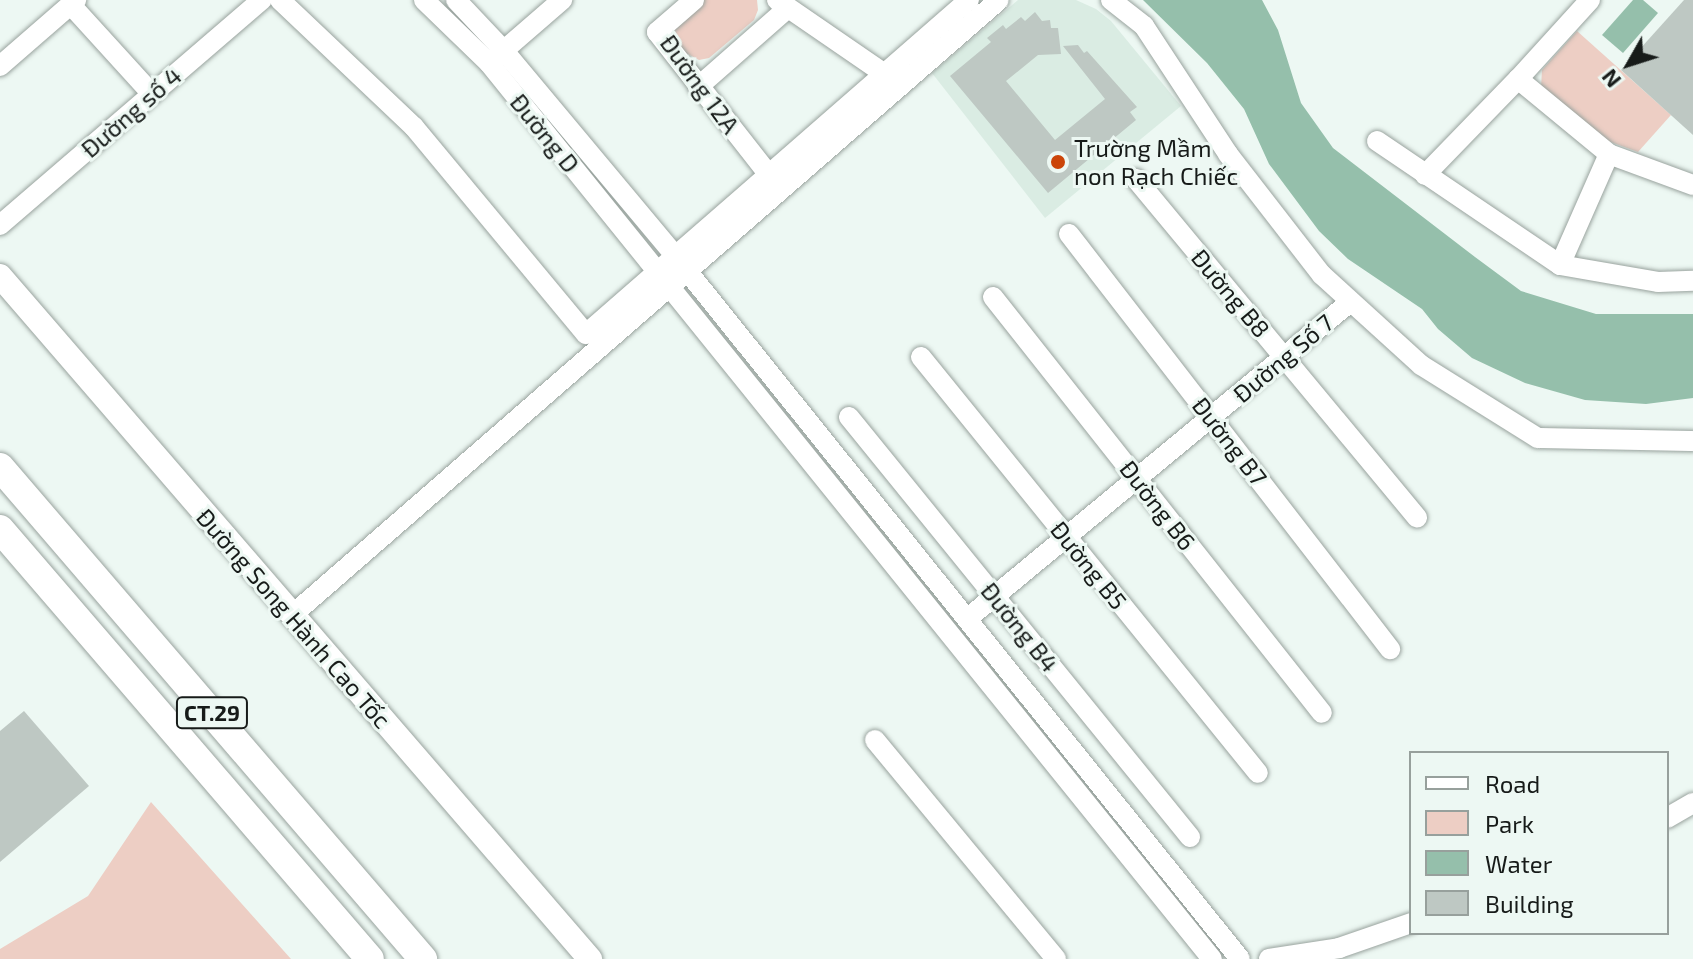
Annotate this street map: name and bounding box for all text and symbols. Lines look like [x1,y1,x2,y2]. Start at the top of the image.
north arrow [1589,24,1669,104]
street label: Đường 12A [655,29,745,139]
street label: Đường số 4 [75,61,187,163]
text: N [1595,65,1625,93]
street label: Đường D [505,88,585,178]
place label: Trường Mầm non Rạch Chiếc [1074,134,1238,190]
marker: Trường Mầm non Rạch Chiếc [1049,153,1067,171]
street label: Đường B8 [1186,243,1276,343]
street label: Đường Số 7 [1227,308,1339,408]
street label: Đường B7 [1187,391,1273,491]
street label: Đường B6 [1114,455,1202,555]
street label: Đường Song Hành Cao Tốc [191,502,397,734]
street label: Đường B5 [1045,515,1133,615]
street label: Đường B4 [975,577,1065,677]
road number: CT.29 [174,695,250,731]
legend [1409,751,1669,935]
text: Road [1485,769,1540,798]
text: Park [1485,809,1534,838]
text: Water [1485,849,1552,878]
text: Building [1485,889,1574,918]

